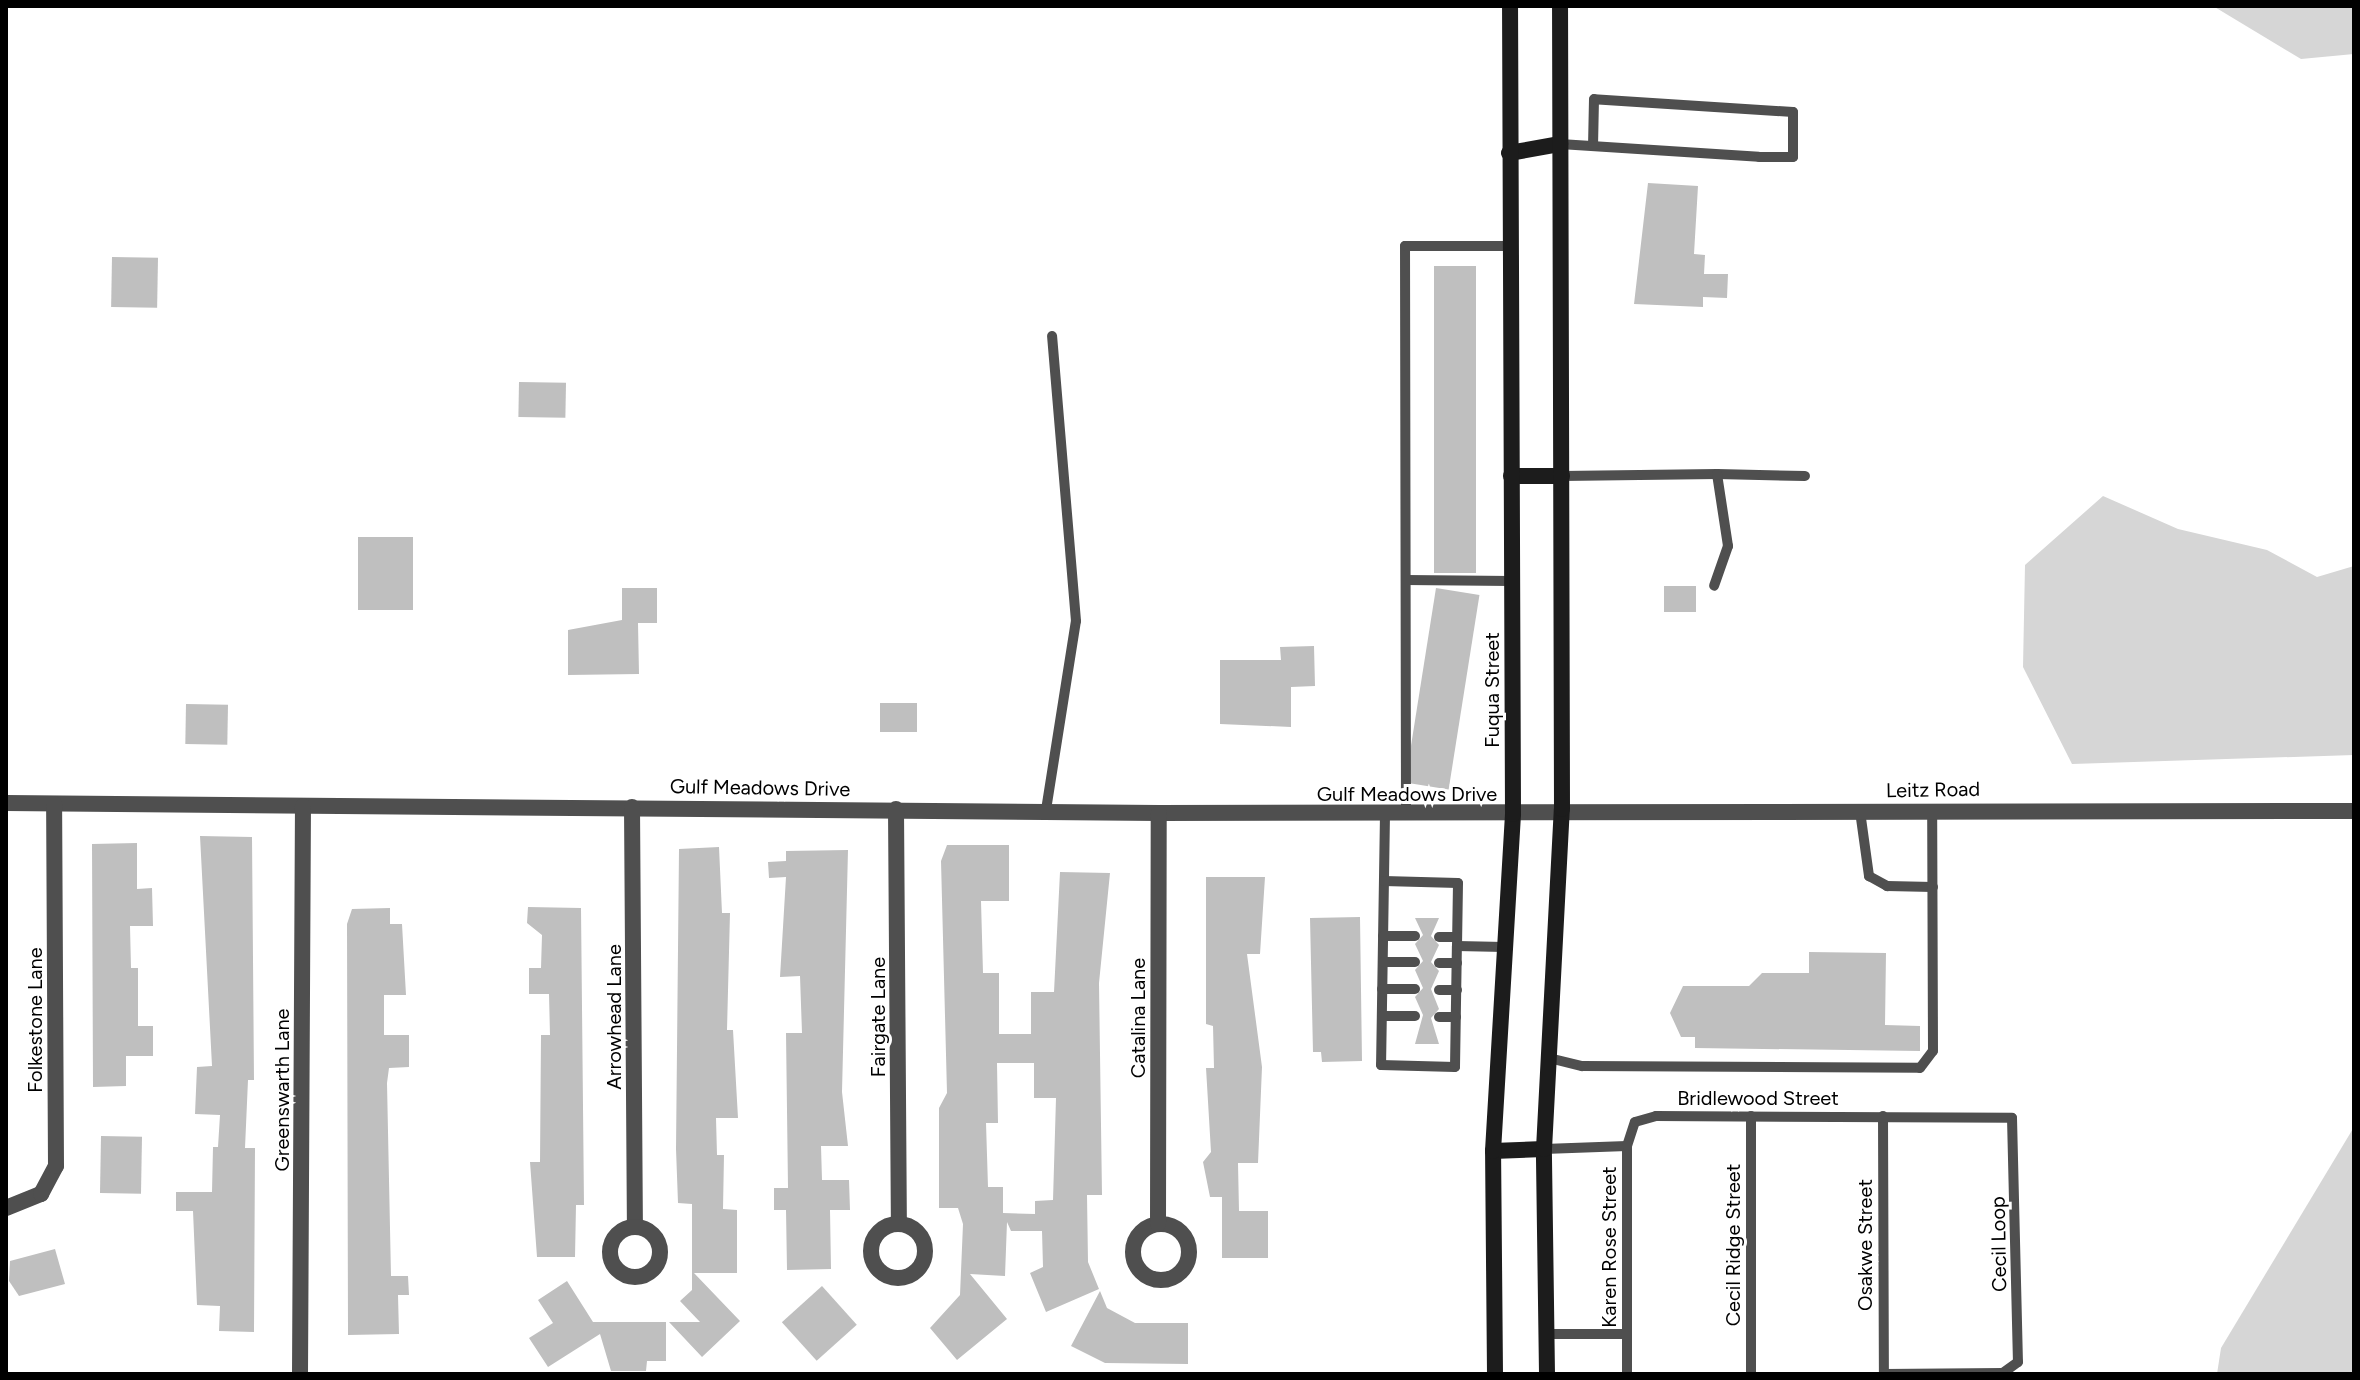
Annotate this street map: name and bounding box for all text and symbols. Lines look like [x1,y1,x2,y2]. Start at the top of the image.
street label: Fuqua Street [1480,632,1504,748]
street label: Gulf Meadows Drive [670,774,850,802]
street label: Leitz Road [1886,777,1980,803]
street label: Gulf Meadows Drive [1317,782,1497,806]
street label: Arrowhead Lane [602,944,626,1090]
street label: Folkestone Lane [23,947,47,1093]
street label: Fairgate Lane [866,957,890,1077]
street label: Catalina Lane [1126,958,1150,1078]
street label: Greenswarth Lane [270,1008,294,1172]
street label: Bridlewood Street [1677,1086,1839,1110]
street label: Cecil Ridge Street [1721,1164,1745,1326]
street label: Karen Rose Street [1597,1166,1621,1328]
street label: Osakwe Street [1853,1179,1877,1311]
street label: Cecil Loop [1986,1196,2012,1292]

